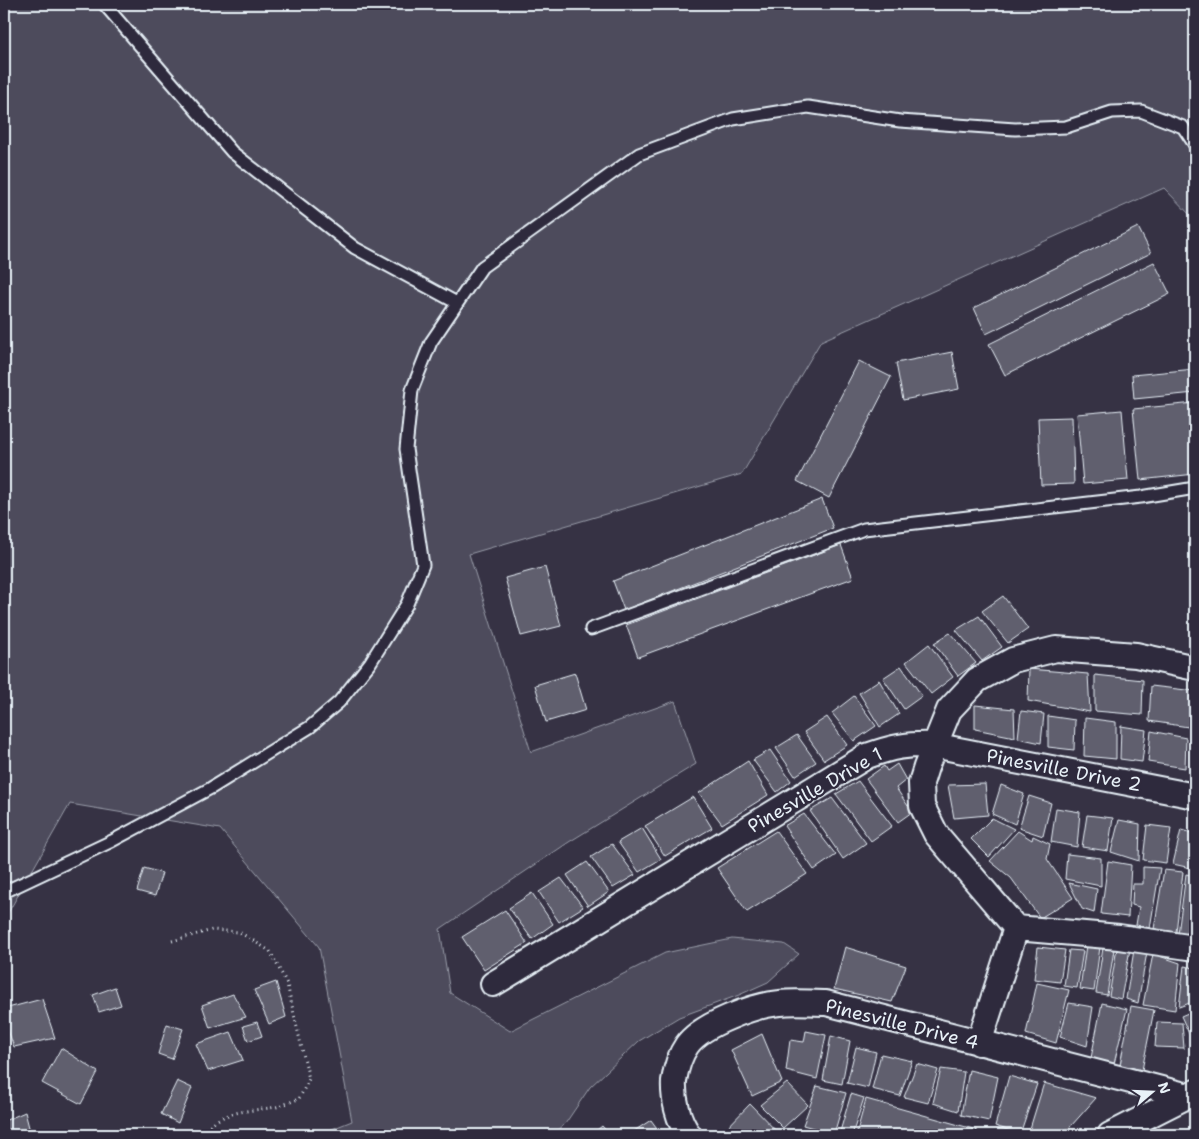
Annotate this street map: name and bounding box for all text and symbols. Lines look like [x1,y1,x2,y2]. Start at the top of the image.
street label: Pinesville Drive 1 [743,741,887,839]
street label: Pinesville Drive 2 [984,743,1144,797]
street label: Pinesville Drive 4 [823,993,981,1055]
north arrow [1126,1066,1176,1116]
text: N [1154,1080,1175,1096]

